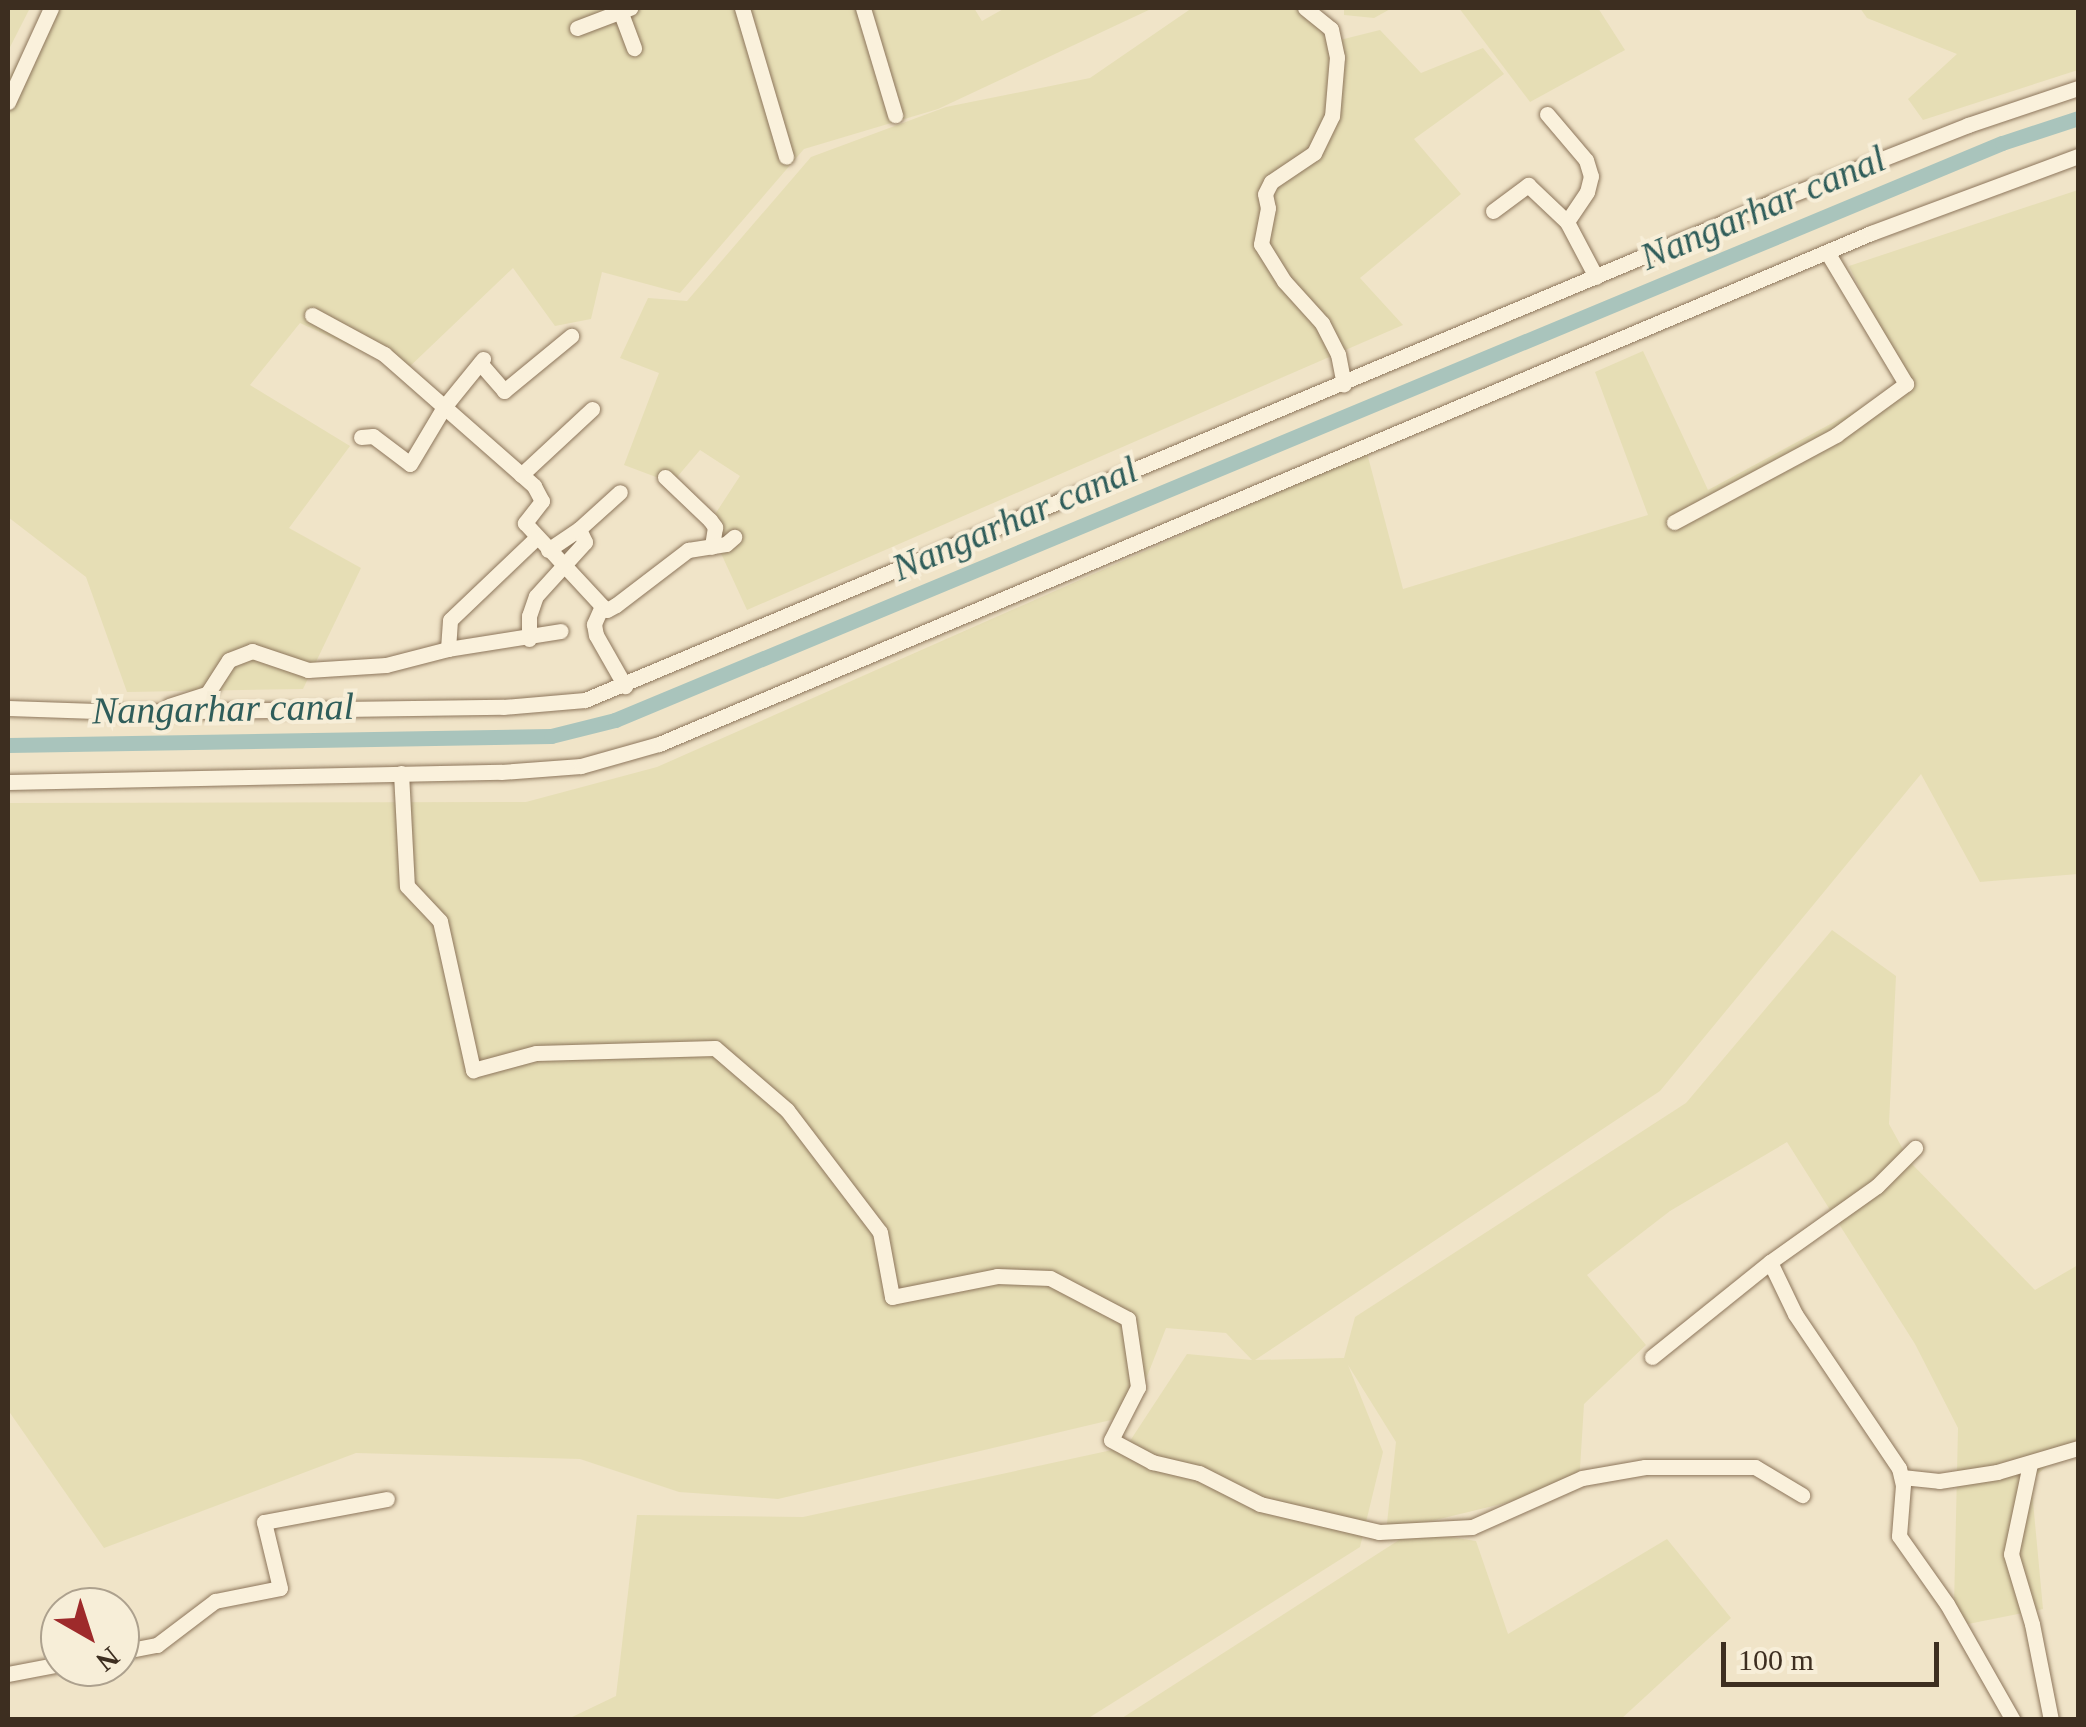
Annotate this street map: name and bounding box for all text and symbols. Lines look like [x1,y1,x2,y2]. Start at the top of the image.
water label: Nangarhar canal [1633,136,1893,280]
water label: Nangarhar canal [885,447,1145,591]
water label: Nangarhar canal [92,684,354,734]
north arrow [40,1587,140,1687]
scale bar [1726,1622,1944,1684]
text: N [90,1641,126,1678]
text: 100 m [1738,1643,1814,1676]

